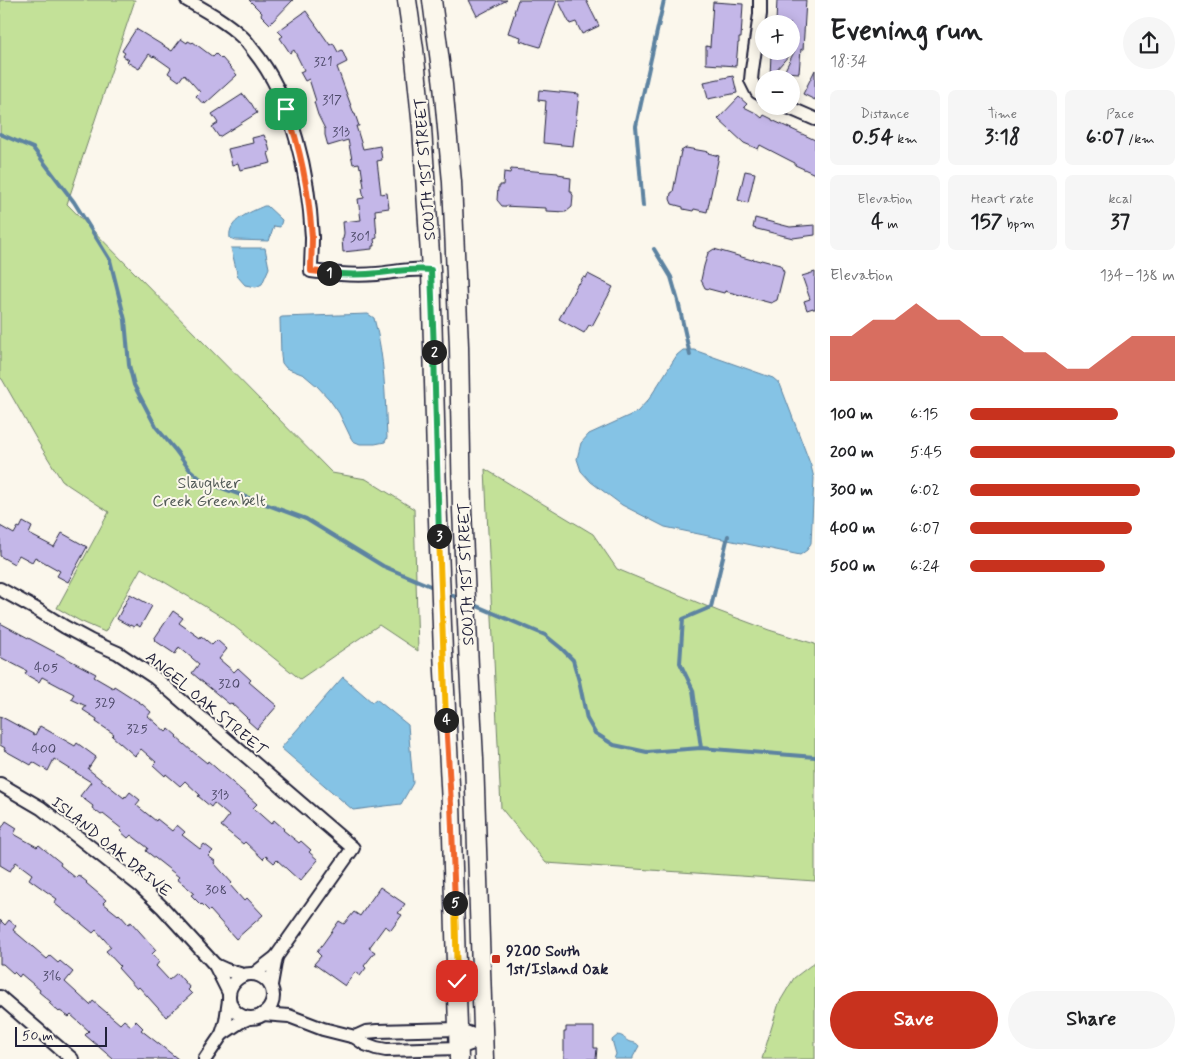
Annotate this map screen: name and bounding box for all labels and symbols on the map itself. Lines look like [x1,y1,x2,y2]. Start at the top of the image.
house number: 321 [313,53,333,71]
pin [265,88,307,130]
house number: 317 [322,91,342,109]
street label: SOUTH 1ST STREET [410,97,441,241]
house number: 313 [332,123,350,141]
house number: 301 [350,228,370,246]
pin: 1 [316,260,342,286]
pin: 2 [422,340,446,364]
park label: Slaughter Creek Greenbelt [152,473,266,512]
street label: SOUTH 1ST STREET [454,502,479,646]
pin: 3 [426,524,452,548]
street label: ANGEL OAK STREET [141,647,272,762]
house number: 405 [34,659,58,677]
house number: 320 [218,675,240,693]
house number: 329 [94,694,116,712]
pin: 4 [434,708,458,732]
house number: 325 [126,720,148,738]
house number: 400 [32,740,56,758]
house number: 313 [211,786,229,804]
street label: ISLAND OAK DRIVE [47,792,175,902]
house number: 308 [205,881,227,899]
pin: 5 [442,890,468,916]
place label: 9200 South 1st/Island Oak [506,941,608,980]
marker: 9200 South 1st/Island Oak [490,953,502,965]
pin [436,960,478,1002]
house number: 316 [43,967,61,985]
scale bar [15,1024,108,1047]

